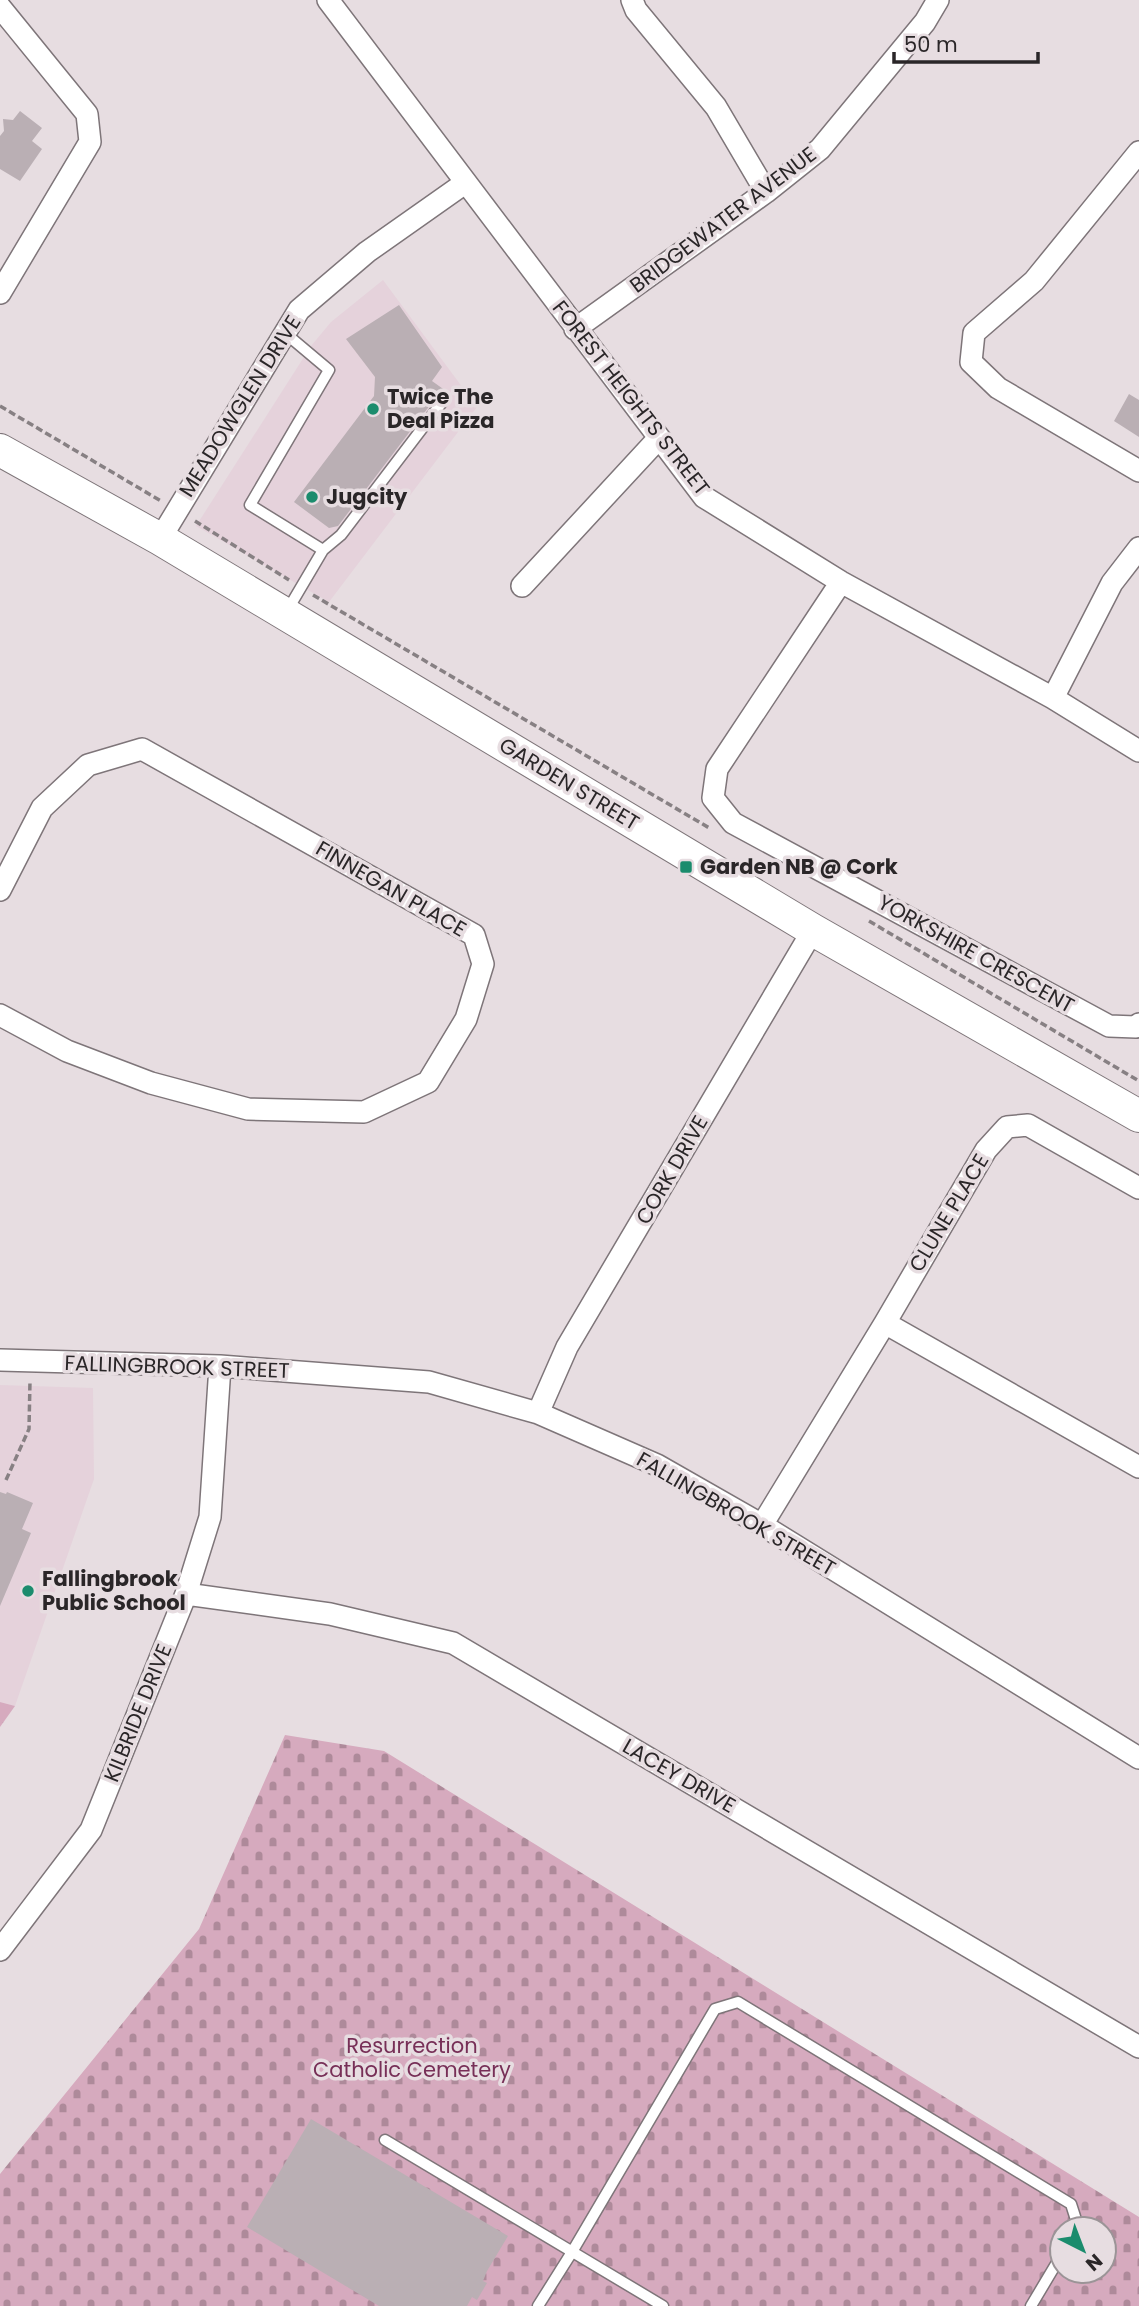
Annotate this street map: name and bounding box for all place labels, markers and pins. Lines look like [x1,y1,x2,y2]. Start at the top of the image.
place label: Twice The Deal Pizza [387,382,495,435]
marker: Twice The Deal Pizza [365,401,381,417]
place label: Jugcity [326,482,408,511]
marker: Jugcity [304,489,320,505]
place label: Garden NB @ Cork [700,852,898,881]
marker: Garden NB @ Cork [678,859,694,875]
place label: Fallingbrook Public School [42,1564,186,1617]
marker: Fallingbrook Public School [20,1583,36,1599]

